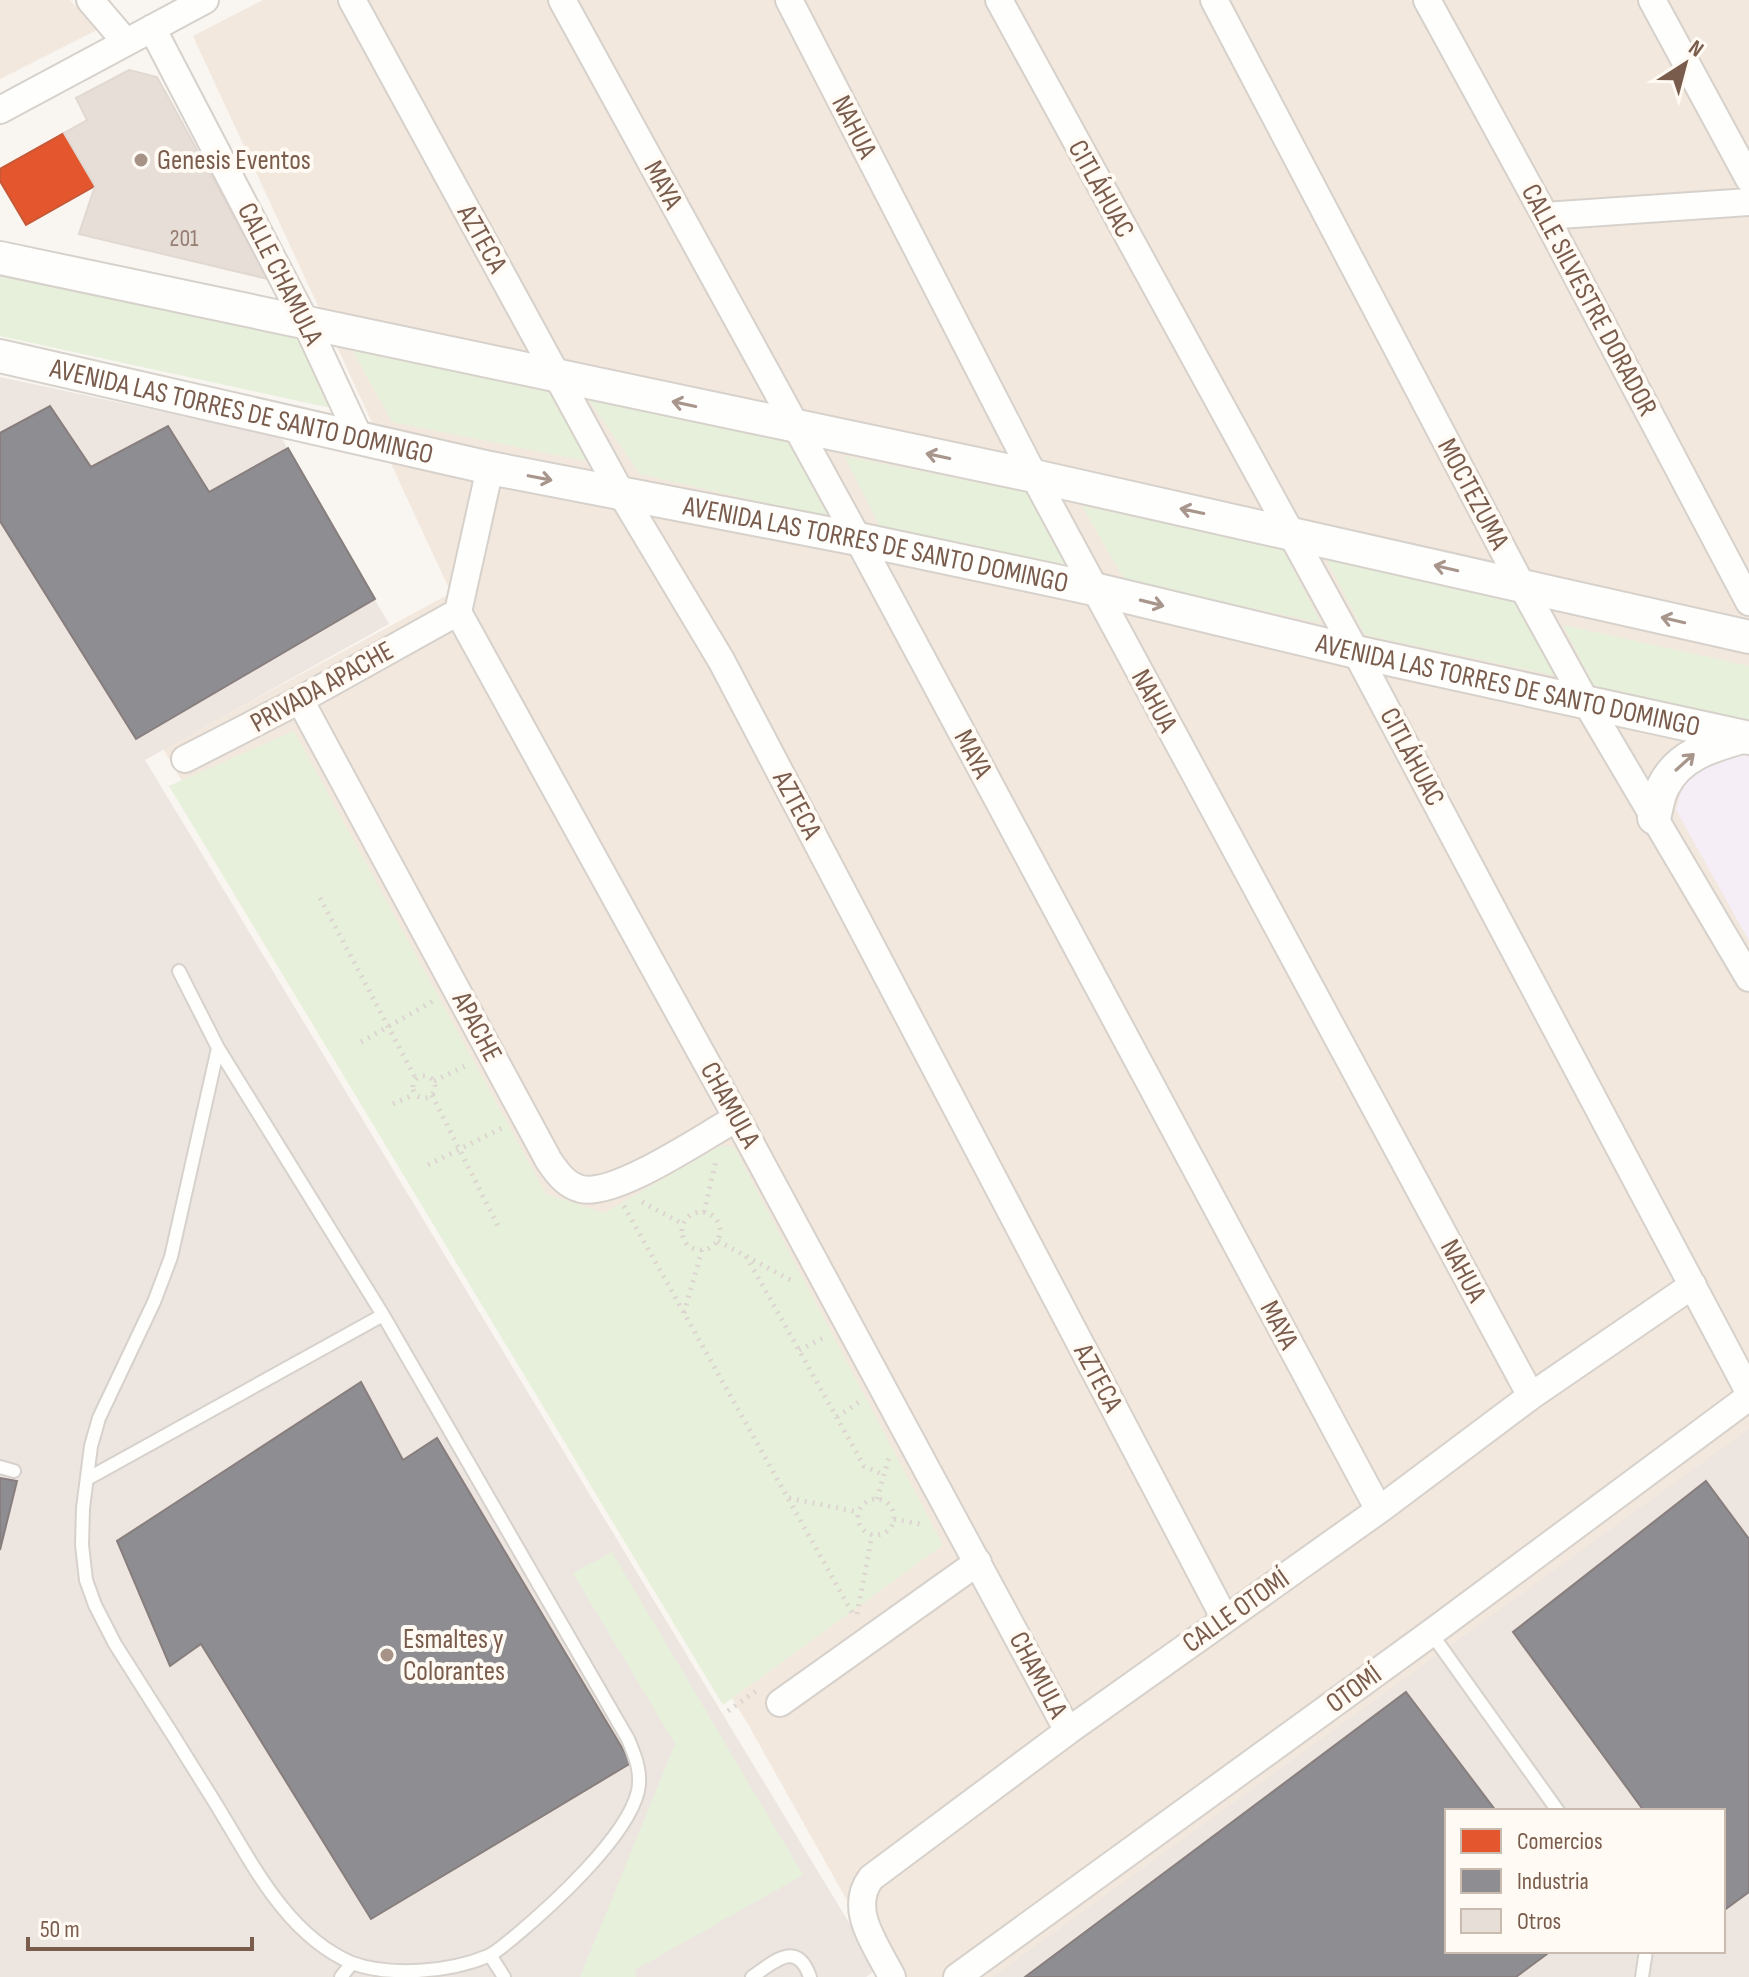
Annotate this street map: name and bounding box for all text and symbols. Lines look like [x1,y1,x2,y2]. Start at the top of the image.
north arrow [1645,24,1725,104]
text: N [1683,35,1709,63]
street label: NAHUA [824,90,884,165]
street label: CITLÁHUAC [1061,134,1141,244]
place label: Genesis Eventos [157,144,311,177]
marker: Genesis Eventos [132,151,150,169]
street label: MAYA [636,155,690,216]
street label: CALLE SILVESTRE DORADOR [1514,178,1664,422]
street label: CALLE CHAMULA [230,197,330,352]
street label: AZTECA [450,199,514,279]
house number: 201 [170,224,199,253]
street label: AVENIDA LAS TORRES DE SANTO DOMINGO [46,351,437,471]
one-way arrow [671,396,697,411]
street label: MOCTEZUMA [1430,433,1516,556]
one-way arrow [926,448,951,463]
one-way arrow [527,471,553,486]
street label: AVENIDA LAS TORRES DE SANTO DOMINGO [680,489,1071,600]
one-way arrow [1180,503,1206,518]
one-way arrow [1434,560,1459,575]
one-way arrow [1138,596,1164,611]
one-way arrow [1661,612,1686,627]
street label: AVENIDA LAS TORRES DE SANTO DOMINGO [1312,626,1703,743]
street label: PRIVADA APACHE [245,634,399,740]
street label: NAHUA [1124,664,1185,739]
street label: CITLÁHUAC [1372,702,1452,812]
street label: MAYA [947,724,1000,785]
one-way arrow [1675,754,1695,772]
street label: AZTECA [765,765,829,845]
street label: APACHE [445,986,509,1068]
street label: CHAMULA [693,1056,767,1155]
street label: NAHUA [1433,1234,1494,1309]
street label: MAYA [1253,1295,1306,1356]
street label: AZTECA [1066,1338,1130,1418]
street label: CALLE OTOMÍ [1176,1562,1296,1660]
place label: Esmaltes y Colorantes [403,1623,505,1688]
street label: CHAMULA [1002,1626,1075,1725]
marker: Esmaltes y Colorantes [378,1646,396,1664]
street label: OTOMÍ [1320,1658,1388,1720]
legend [1445,1809,1725,1953]
text: Comercios [1517,1827,1603,1856]
text: Industria [1517,1867,1589,1896]
scale bar [28,1901,252,1951]
text: Otros [1517,1907,1561,1936]
text: 50 m [40,1915,80,1944]

